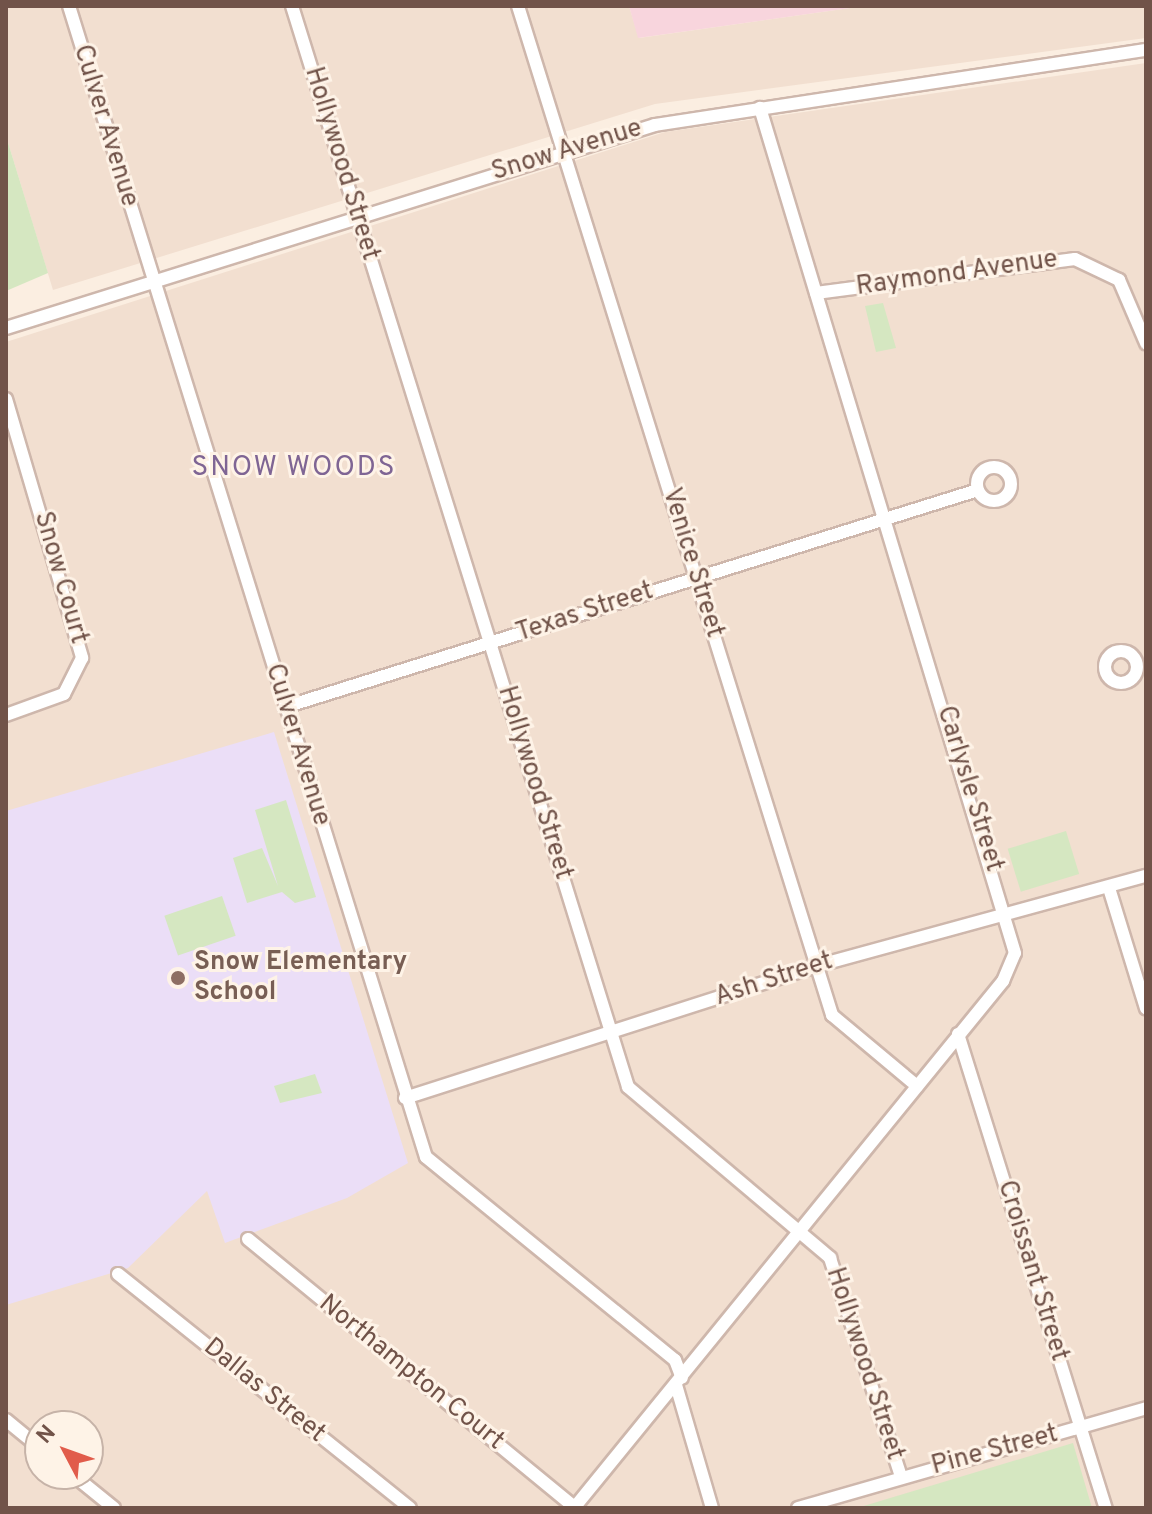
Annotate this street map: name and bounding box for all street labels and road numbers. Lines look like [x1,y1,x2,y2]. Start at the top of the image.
street label: Culver Avenue [65,41,145,211]
street label: Hollywood Street [297,64,385,264]
street label: Snow Avenue [488,113,646,189]
street label: Raymond Avenue [854,244,1060,304]
street label: Venice Street [654,484,730,642]
street label: Snow Court [26,508,94,648]
street label: Texas Street [512,576,658,650]
street label: Culver Avenue [257,660,337,830]
street label: Hollywood Street [490,683,578,883]
street label: Carlysle Street [929,702,1009,876]
street label: Ash Street [711,946,837,1014]
street label: Croissant Street [990,1177,1074,1365]
street label: Hollywood Street [818,1264,910,1464]
street label: Northampton Court [312,1289,510,1457]
street label: Dallas Street [197,1332,331,1450]
street label: Pine Street [928,1419,1062,1483]

